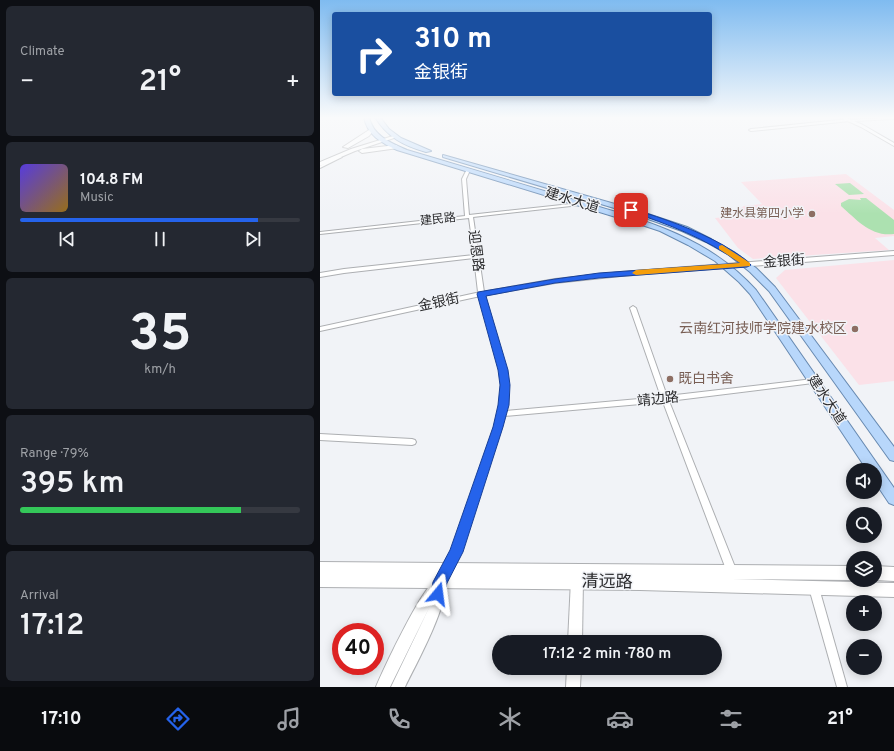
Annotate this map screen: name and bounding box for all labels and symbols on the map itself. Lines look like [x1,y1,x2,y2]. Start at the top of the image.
street label: 建水大道 [543,185,601,217]
pin [614,193,648,227]
place label: 建水县第四小学 [720,206,804,222]
marker: 建水县第四小学 [807,209,817,219]
street label: 建民路 [419,210,457,230]
street label: 迎恩路 [464,229,486,273]
street label: 金银街 [762,252,806,272]
street label: 金银街 [417,290,461,316]
place label: 云南红河技师学院建水校区 [679,320,847,338]
marker: 云南红河技师学院建水校区 [850,324,860,334]
place label: 既白书舍 [678,371,734,388]
street label: 建水大道 [803,372,849,428]
marker: 既白书舍 [665,374,675,384]
street label: 靖边路 [636,389,680,411]
street label: 清远路 [581,572,633,594]
position arrow [417,573,459,615]
speed limit sign: 40 [332,623,384,675]

